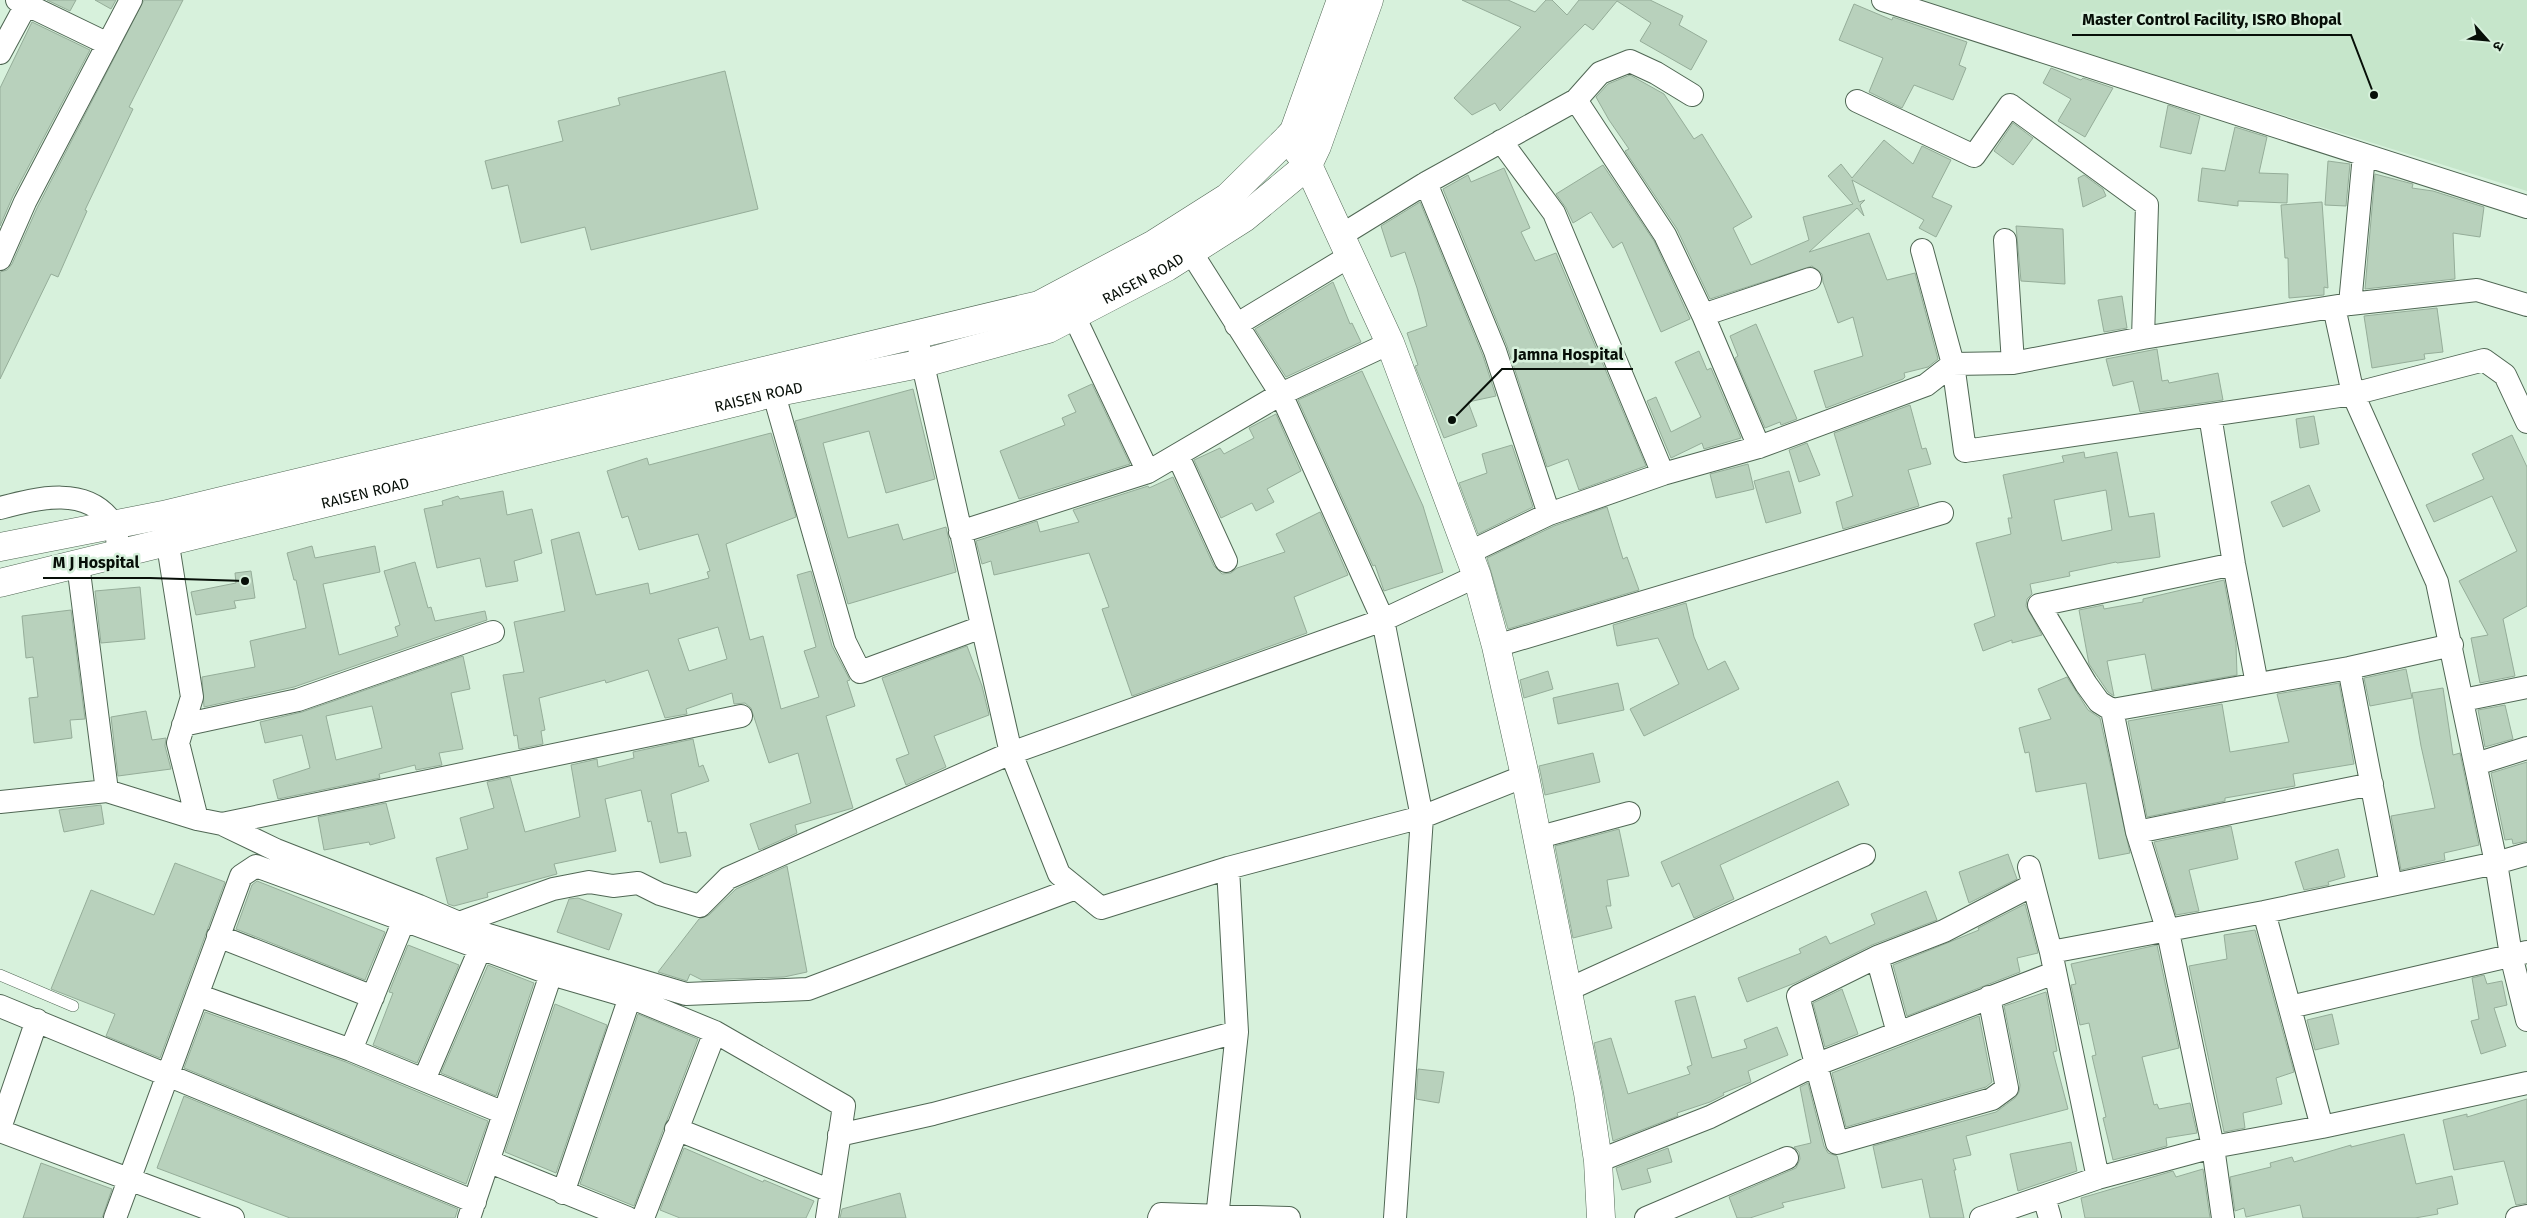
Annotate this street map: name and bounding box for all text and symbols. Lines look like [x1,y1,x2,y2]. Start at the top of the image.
callout: Master Control Facility, ISRO Bhopal [2072,4,2351,35]
text: Master Control Facility, ISRO Bhopal [2082,10,2342,29]
north arrow [2462,15,2512,65]
text: उ [2488,38,2508,54]
street label: RAISEN ROAD [1099,250,1187,308]
callout: Jamna Hospital [1502,338,1633,369]
text: Jamna Hospital [1512,345,1623,364]
street label: RAISEN ROAD [713,378,804,416]
street label: RAISEN ROAD [319,474,411,513]
callout: M J Hospital [43,547,150,578]
text: M J Hospital [53,553,139,572]

